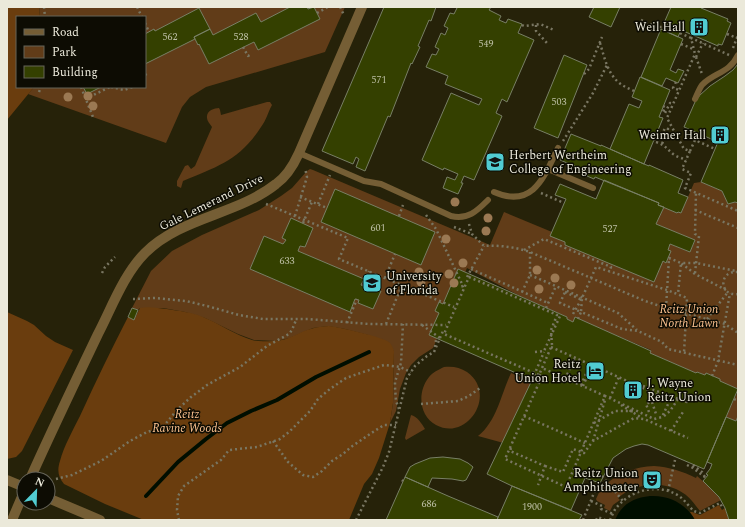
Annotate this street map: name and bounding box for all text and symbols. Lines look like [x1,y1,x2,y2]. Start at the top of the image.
legend [16,16,146,88]
building icon: Weil Hall [688,16,710,38]
place label: Weil Hall [635,18,685,37]
text: Road [52,23,79,42]
house number: 562 [163,29,178,45]
house number: 528 [234,29,249,45]
house number: 549 [479,36,494,52]
text: Park [52,43,77,62]
text: Building [52,63,98,82]
house number: 571 [372,72,387,88]
house number: 503 [552,94,567,110]
building icon: Weimer Hall [709,124,731,146]
place label: Weimer Hall [638,126,706,145]
place label: Herbert Wertheim College of Engineering [509,146,632,179]
school or university icon: Herbert Wertheim College of Engineering [484,151,506,173]
street label: Gale Lemerand Drive [156,169,267,236]
house number: 601 [371,220,386,236]
house number: 527 [603,221,618,237]
house number: 633 [280,253,295,269]
place label: University of Florida [386,267,443,300]
school or university icon: University of Florida [361,272,383,294]
park label: Reitz Union North Lawn [660,300,719,333]
place label: Reitz Union Hotel [515,355,581,388]
hotel icon: Reitz Union Hotel [584,360,606,382]
place label: J. Wayne Reitz Union [647,374,711,407]
building icon: J. Wayne Reitz Union [622,379,644,401]
park label: Reitz Ravine Woods [152,405,222,438]
place label: Reitz Union Amphitheater [563,464,638,497]
theatre icon: Reitz Union Amphitheater [641,469,663,491]
north arrow [16,471,56,511]
text: N [32,473,47,492]
house number: 686 [422,496,437,512]
house number: 1900 [522,499,542,515]

